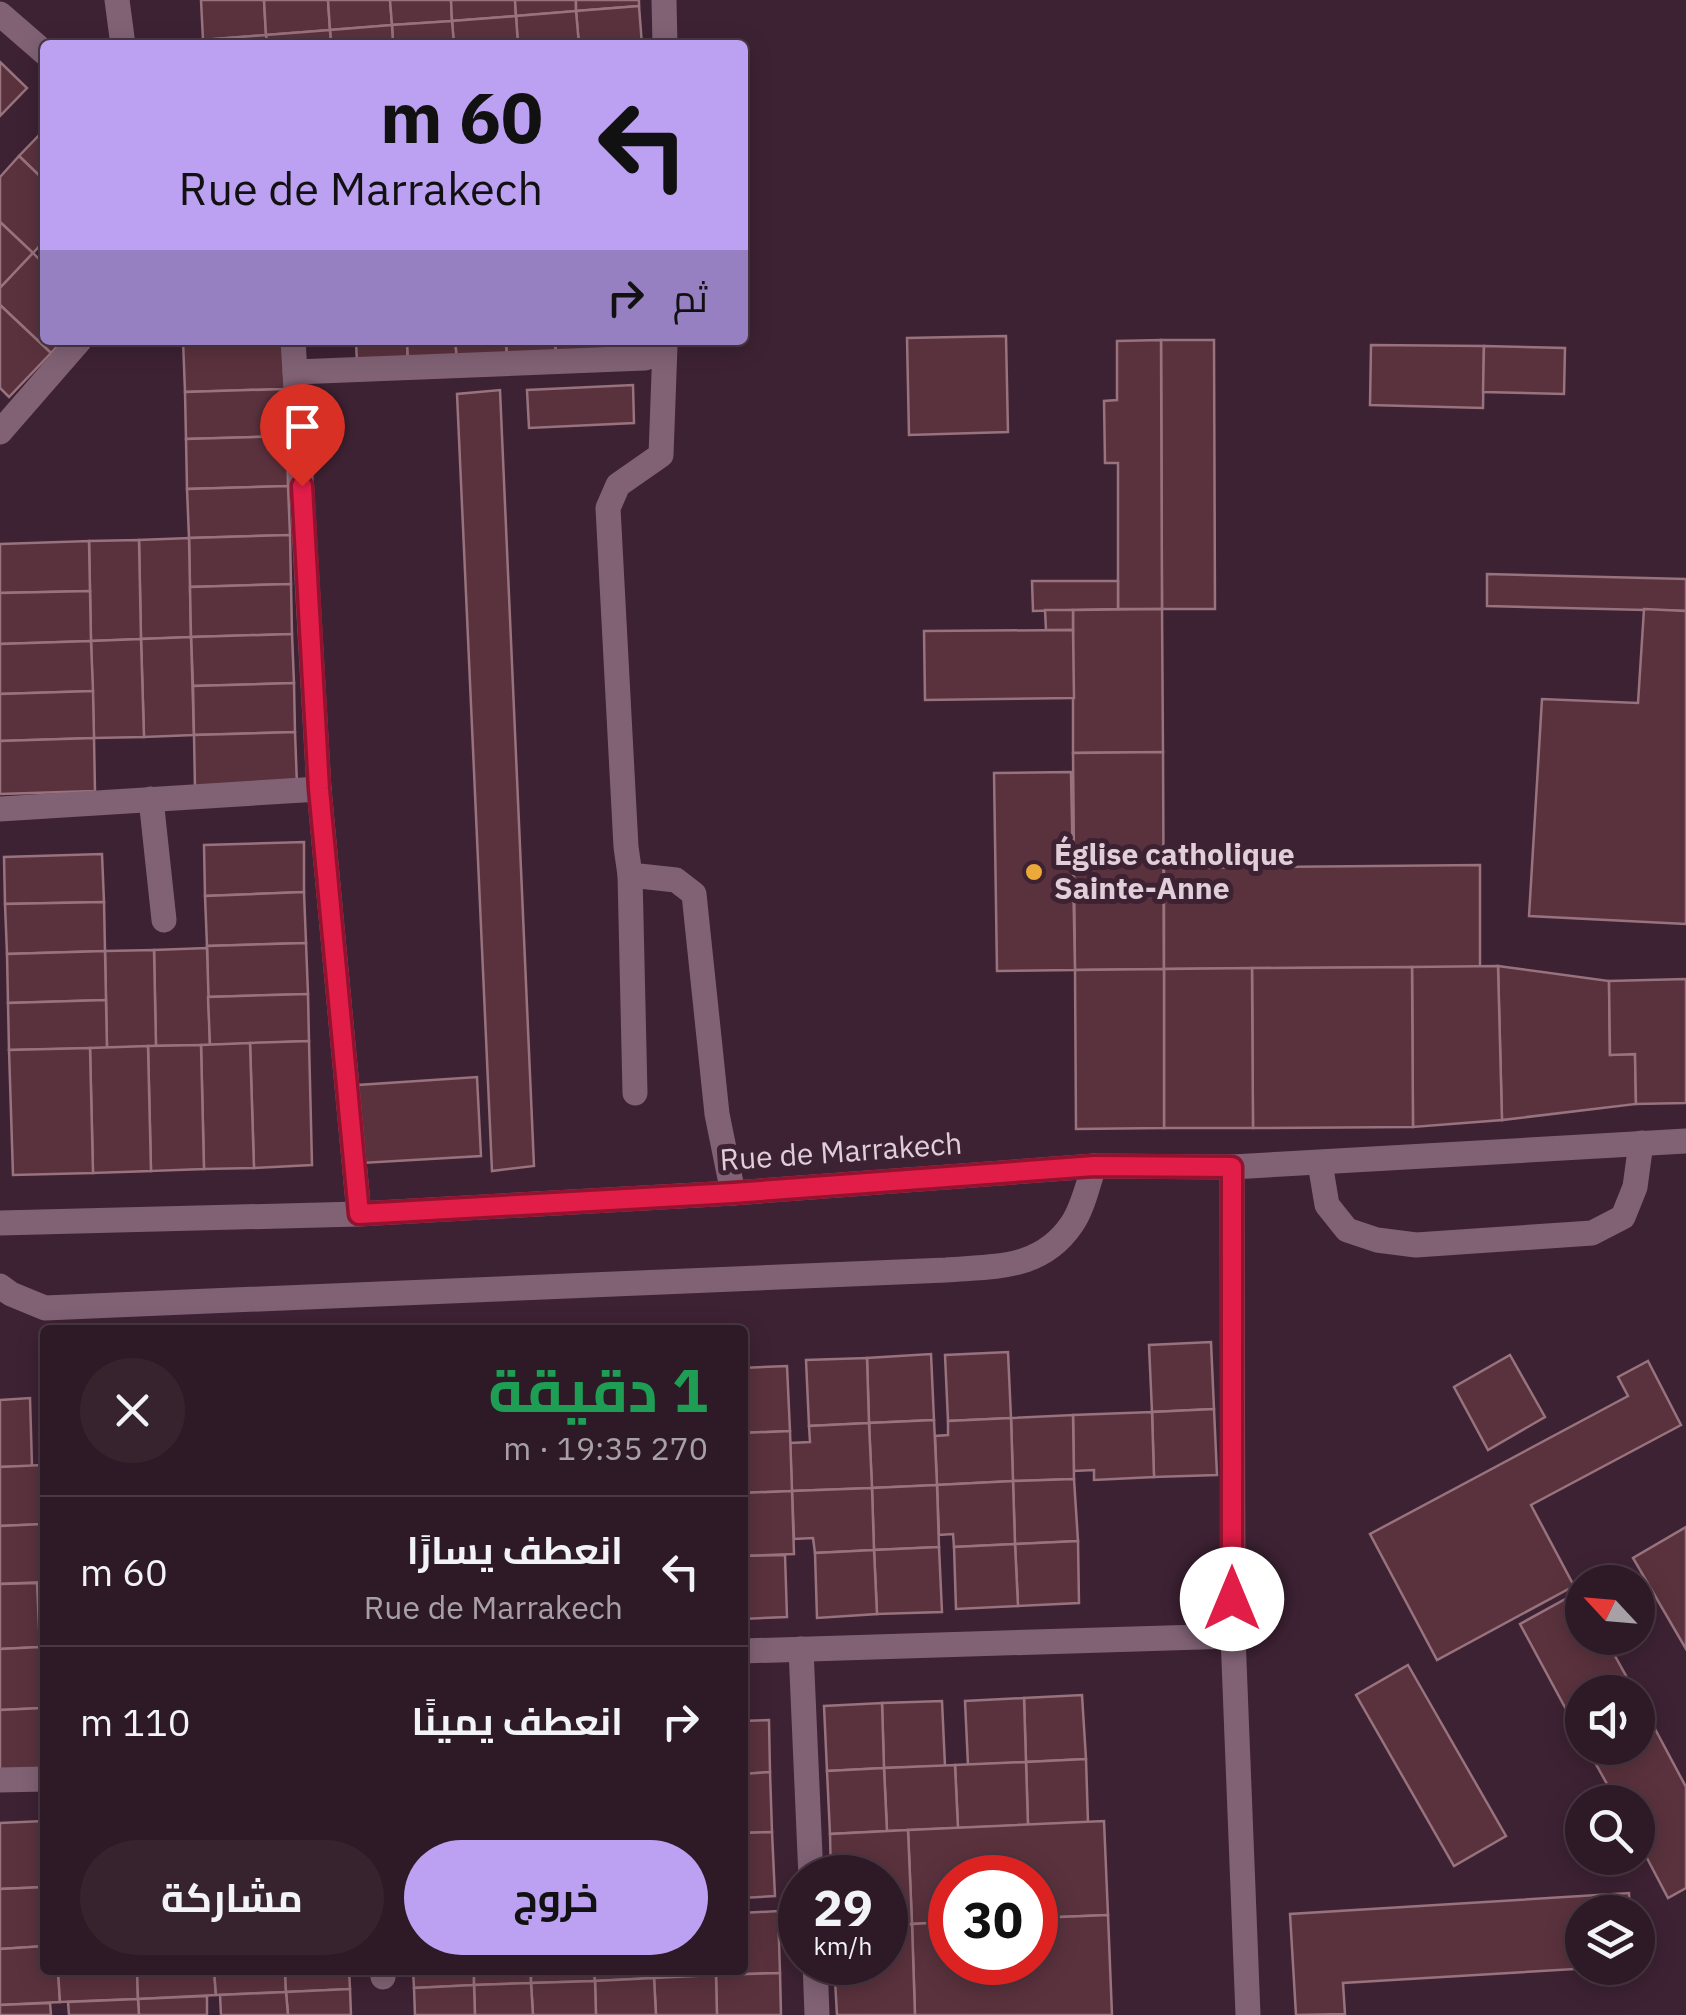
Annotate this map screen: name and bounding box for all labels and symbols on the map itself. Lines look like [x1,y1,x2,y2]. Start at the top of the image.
pin [260,384,345,487]
place label: Église catholique Sainte-Anne [1054,834,1295,907]
marker: Église catholique Sainte-Anne [1023,861,1045,883]
street label: Rue de Marrakech [718,1123,963,1178]
position arrow [1180,1547,1284,1651]
north arrow [1565,1565,1655,1655]
speed limit sign: 30 [928,1855,1058,1985]

